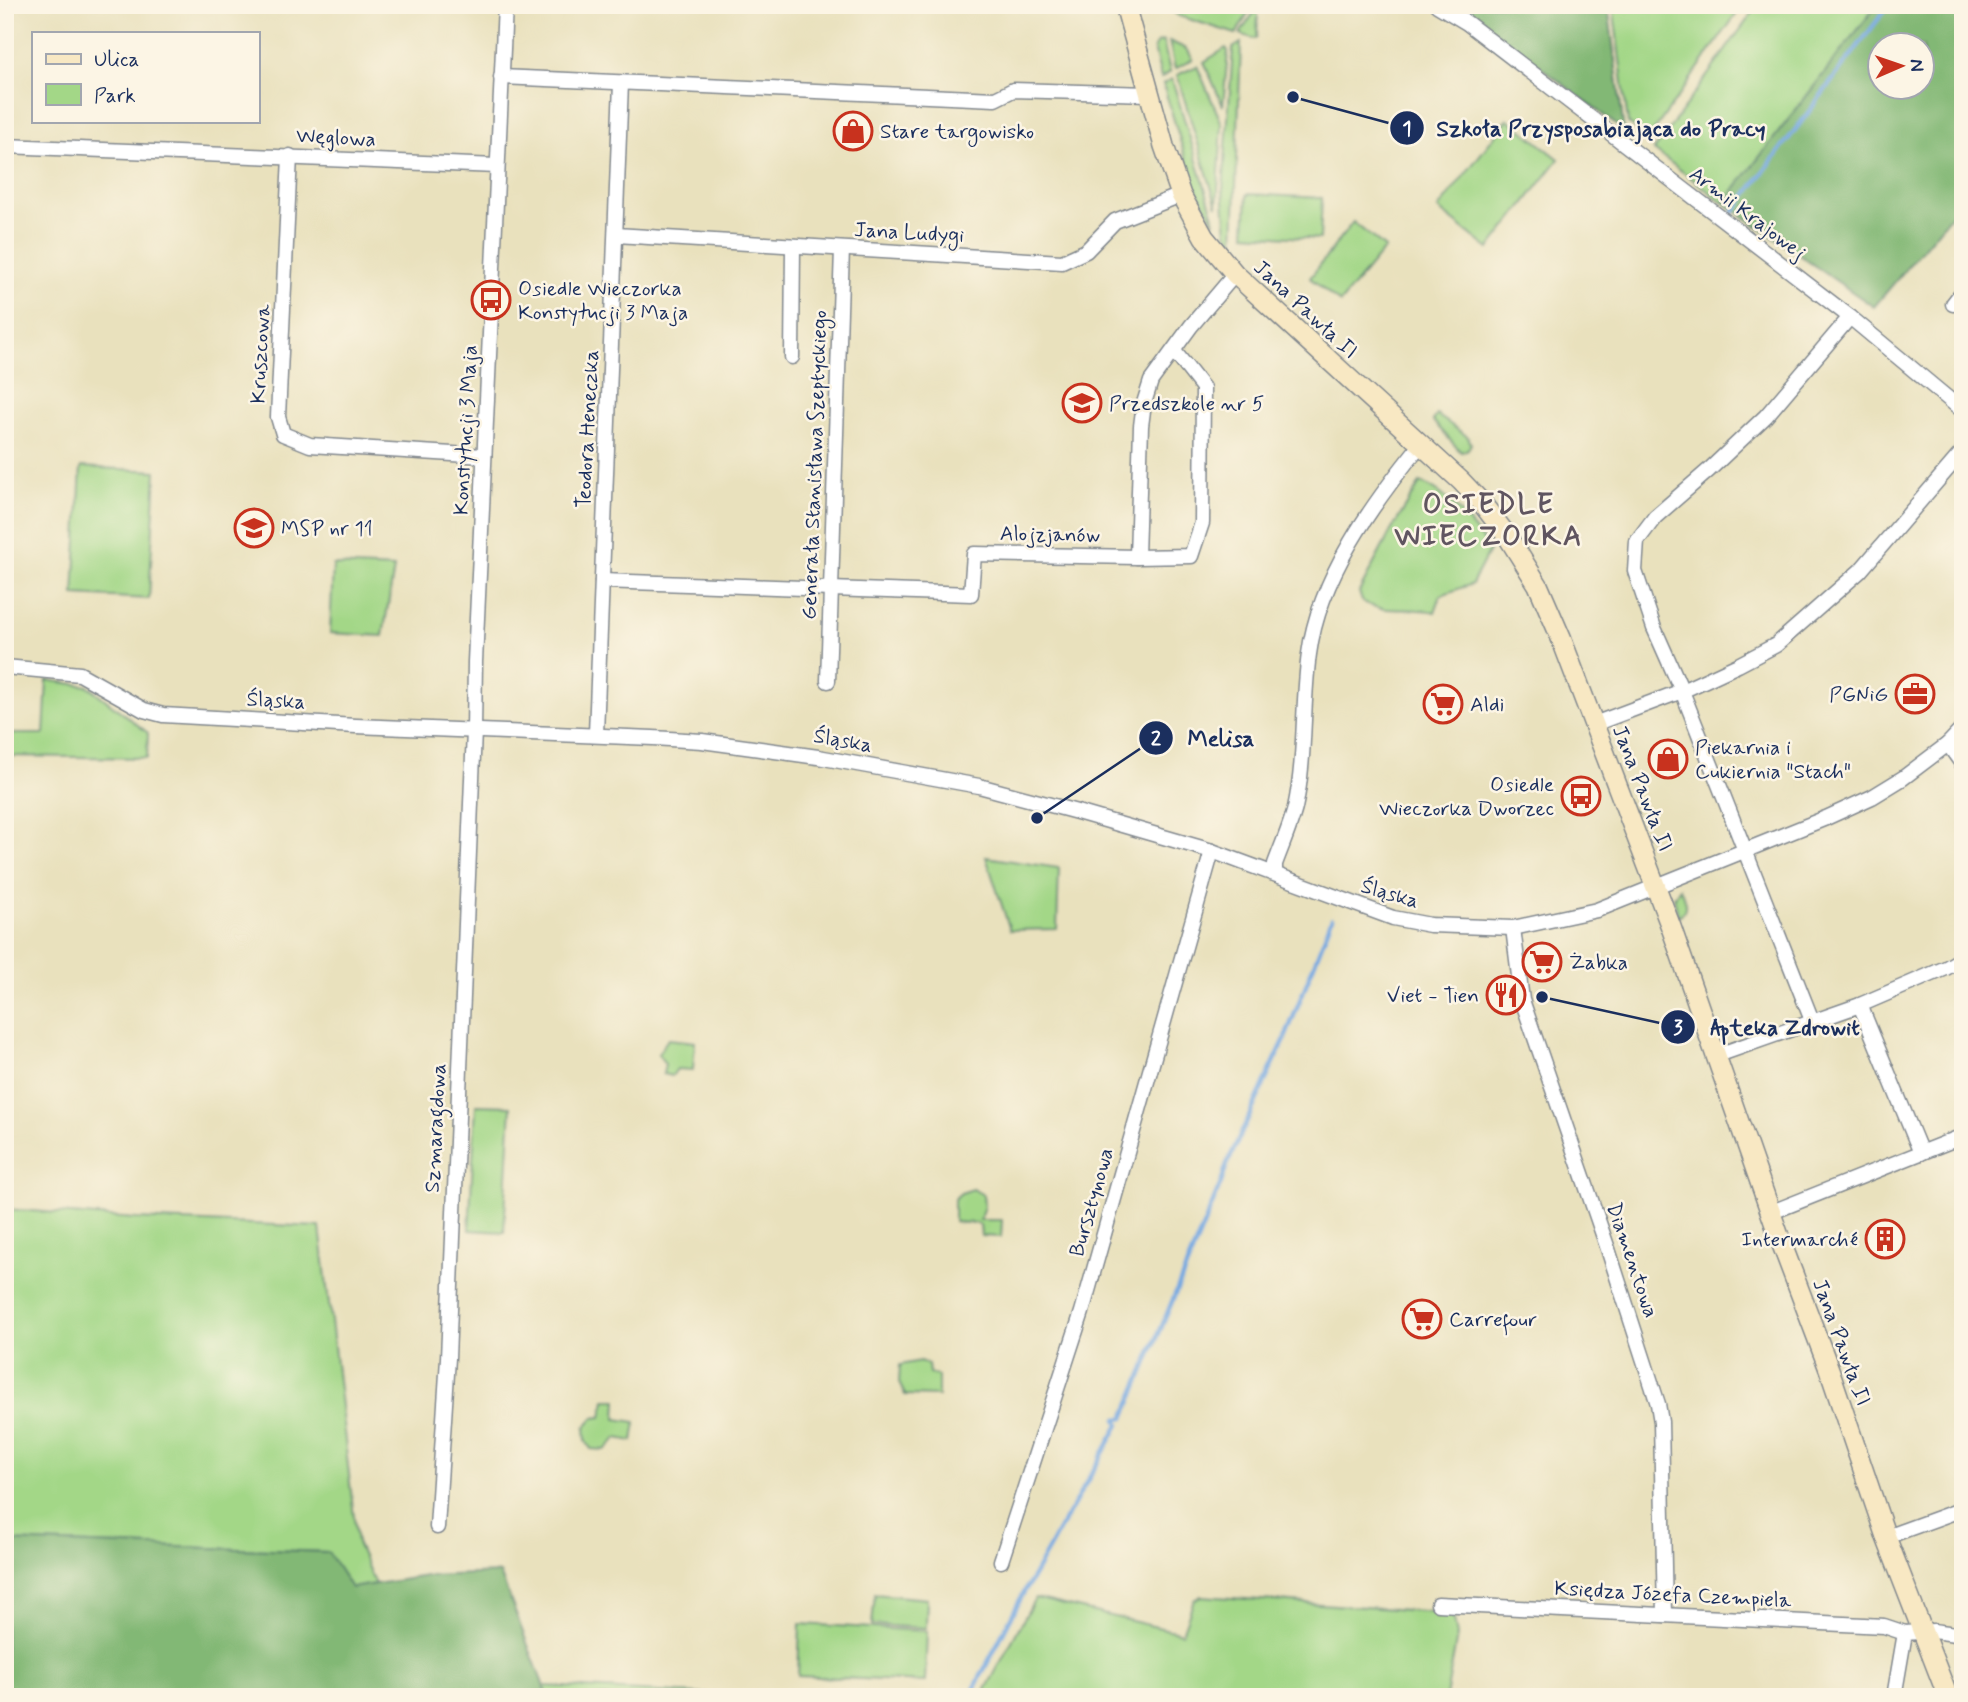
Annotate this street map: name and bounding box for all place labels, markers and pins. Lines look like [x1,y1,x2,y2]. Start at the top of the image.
callout: Szkoła Przysposabiająca do Pracy [1389,106,1778,150]
shop icon: Stare targowisko [832,110,874,152]
place label: Stare targowisko [880,118,1034,147]
place label: Osiedle Wieczorka Konstytucji 3 Maja [518,275,688,327]
bus stop icon: Osiedle Wieczorka Konstytucji 3 Maja [470,279,512,321]
school or university icon: Przedszkole nr 5 [1061,382,1103,424]
place label: Przedszkole nr 5 [1109,390,1264,418]
school or university icon: MSP nr 11 [233,507,275,549]
place label: MSP nr 11 [281,515,373,543]
office icon: PGNiG [1894,673,1936,715]
place label: PGNiG [1829,681,1888,709]
supermarket icon: Aldi [1422,683,1464,725]
place label: Aldi [1470,691,1504,719]
callout: Melisa [1139,716,1269,760]
place label: Piekarnia i Cukiernia "Stach" [1695,734,1851,786]
shop icon: Piekarnia i Cukiernia "Stach" [1647,738,1689,780]
place label: Osiedle Wieczorka Dworzec [1379,771,1554,823]
bus stop icon: Osiedle Wieczorka Dworzec [1560,775,1602,817]
supermarket icon: Żabka [1521,941,1563,983]
place label: Żabka [1569,949,1628,977]
restaurant icon: Viet - Tien [1485,974,1527,1016]
place label: Viet - Tien [1387,982,1479,1010]
callout: Apteka Zdrowit [1660,1005,1874,1049]
building icon: Intermarché [1864,1218,1906,1260]
place label: Intermarché [1741,1226,1858,1254]
supermarket icon: Carrefour [1401,1298,1443,1340]
place label: Carrefour [1449,1306,1537,1336]

